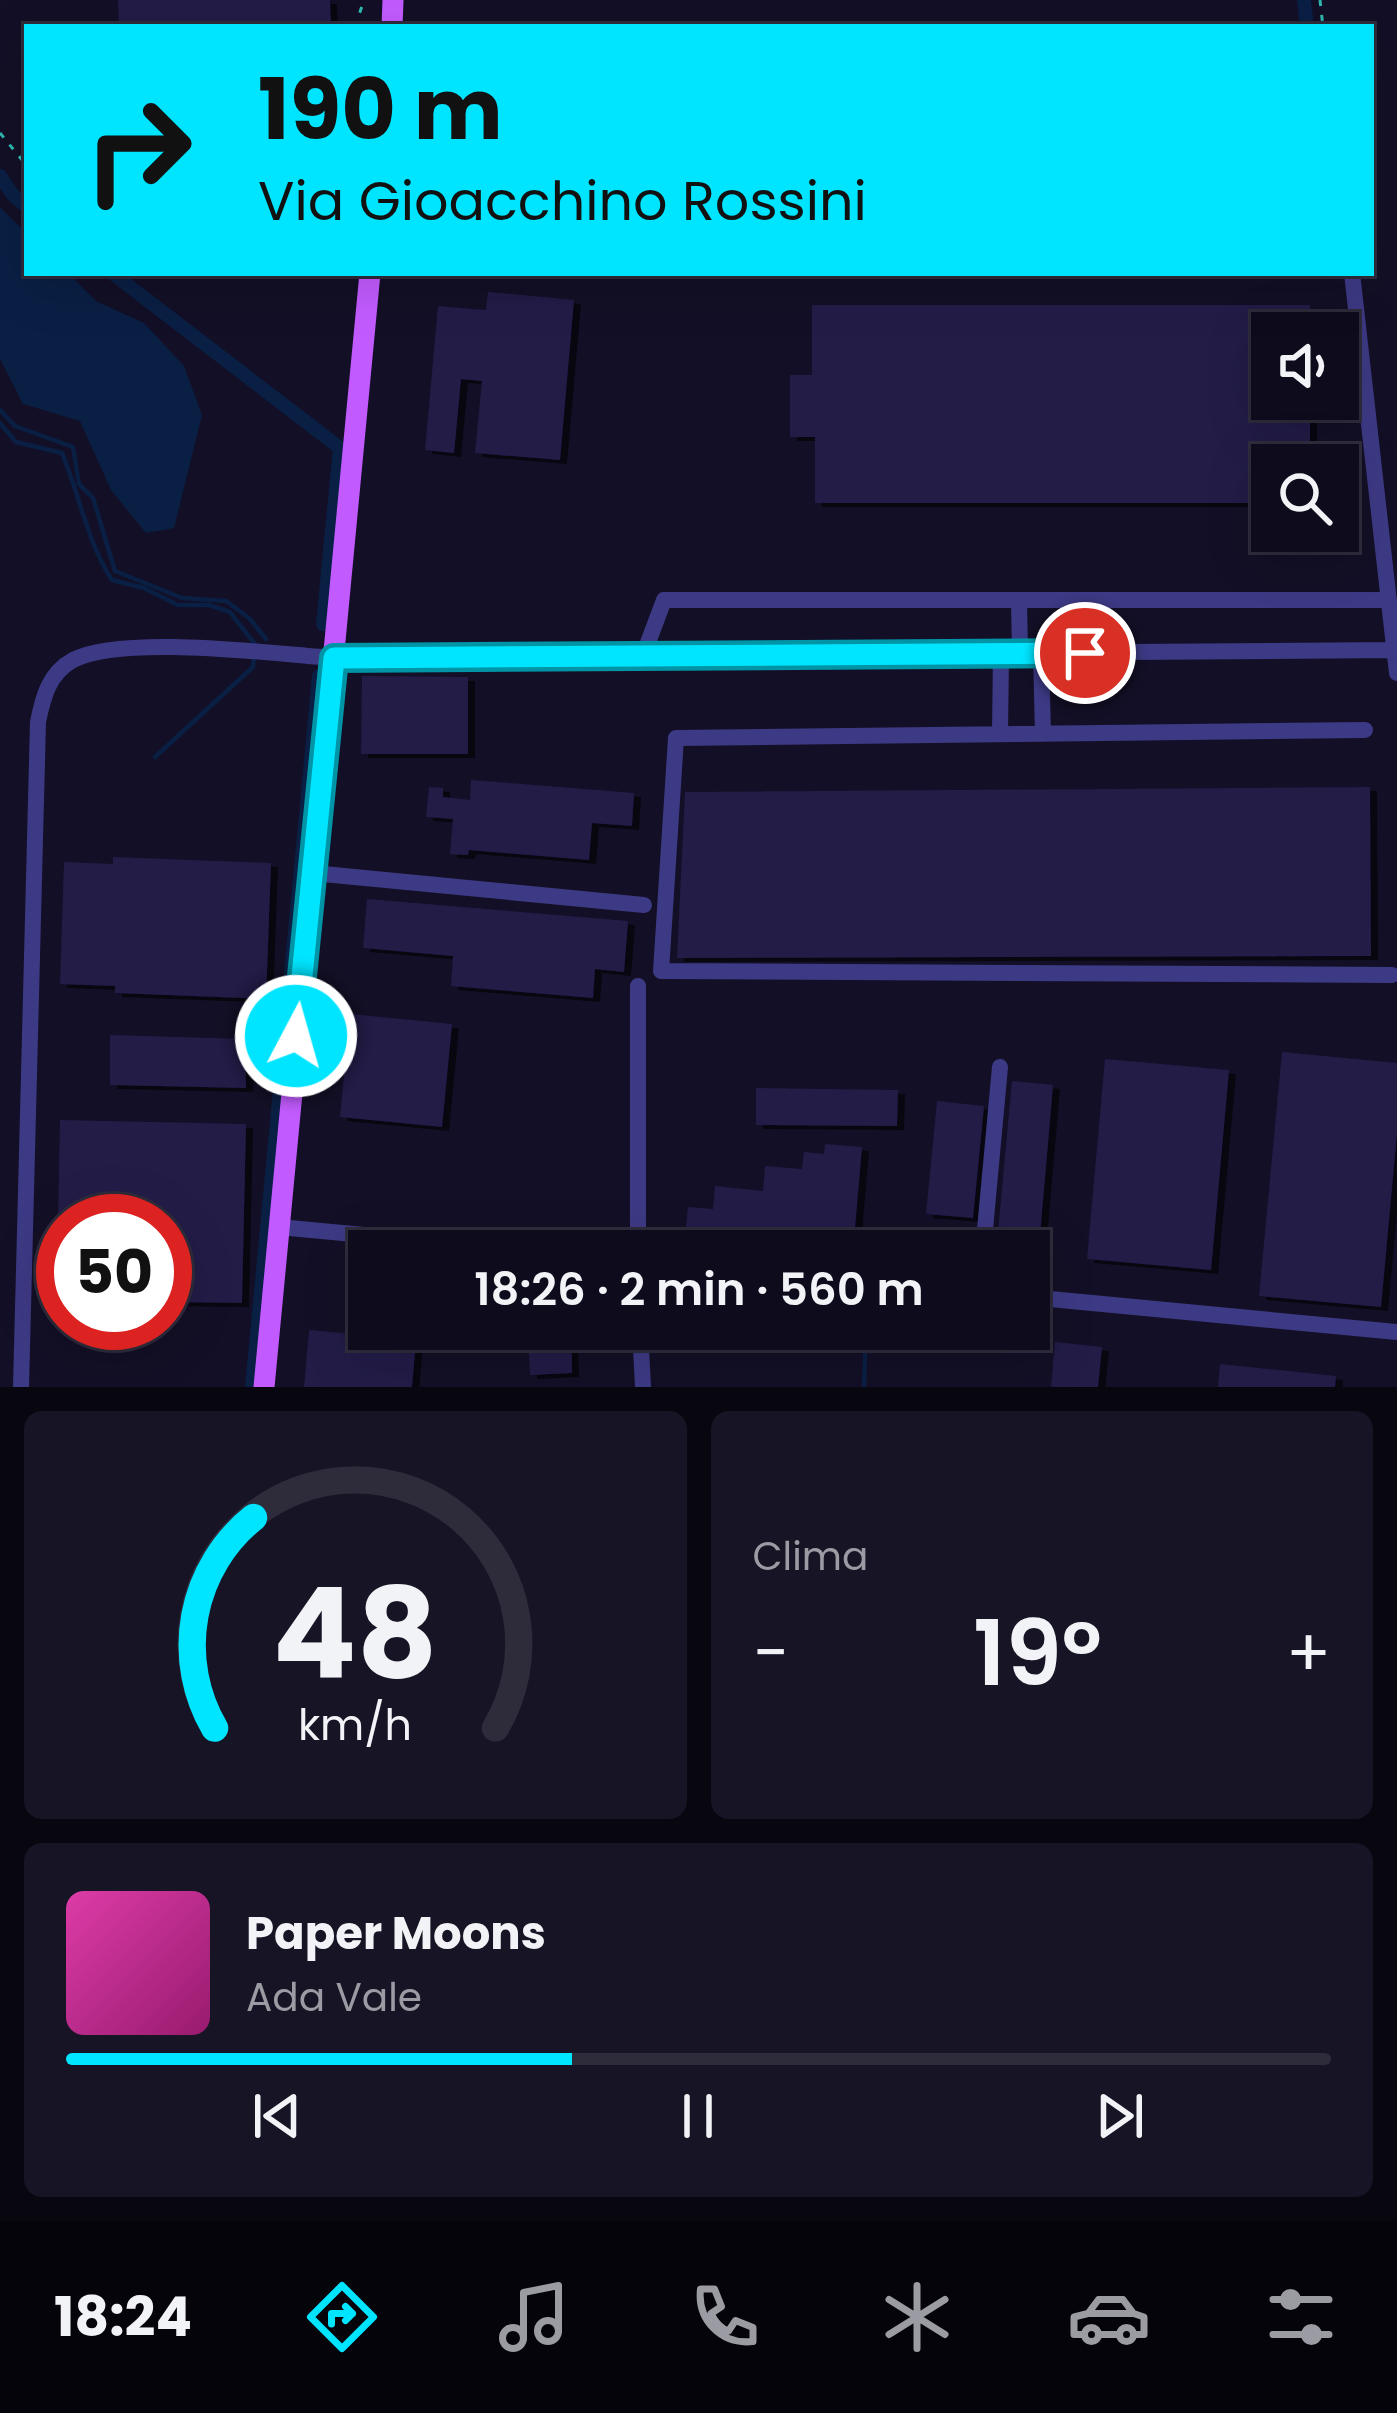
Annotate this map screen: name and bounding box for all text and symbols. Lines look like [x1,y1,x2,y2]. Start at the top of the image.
text: 190 m [258,51,503,168]
icon: right [60,72,216,228]
text: Via Gioacchino Rossini [258,163,867,239]
map controls [1251,312,1359,552]
button: sound [1251,312,1359,420]
button: search [1251,444,1359,552]
pin [1034,602,1136,704]
icon: arrive [1052,620,1118,686]
position arrow [233,973,359,1099]
speed limit sign: 50 [36,1194,192,1350]
text: 18:26 · 2 min · 560 m [474,1258,924,1321]
text: Clima [753,1529,868,1584]
text: 48 [273,1546,438,1721]
text: 19° [973,1590,1102,1717]
text: − [753,1607,789,1699]
text: + [1286,1607,1331,1699]
text: km/h [298,1695,412,1755]
text: Paper Moons [246,1902,546,1965]
text: Ada Vale [246,1970,422,2025]
icon: previous [244,2083,310,2149]
icon: pause [665,2083,731,2149]
icon: next [1087,2083,1153,2149]
icon: directions [300,2275,384,2359]
icon: music [492,2275,576,2359]
icon: phone [683,2275,767,2359]
icon: climate [875,2275,959,2359]
icon: car [1067,2275,1151,2359]
icon: filters [1259,2275,1343,2359]
text: 18:24 [54,2279,192,2355]

